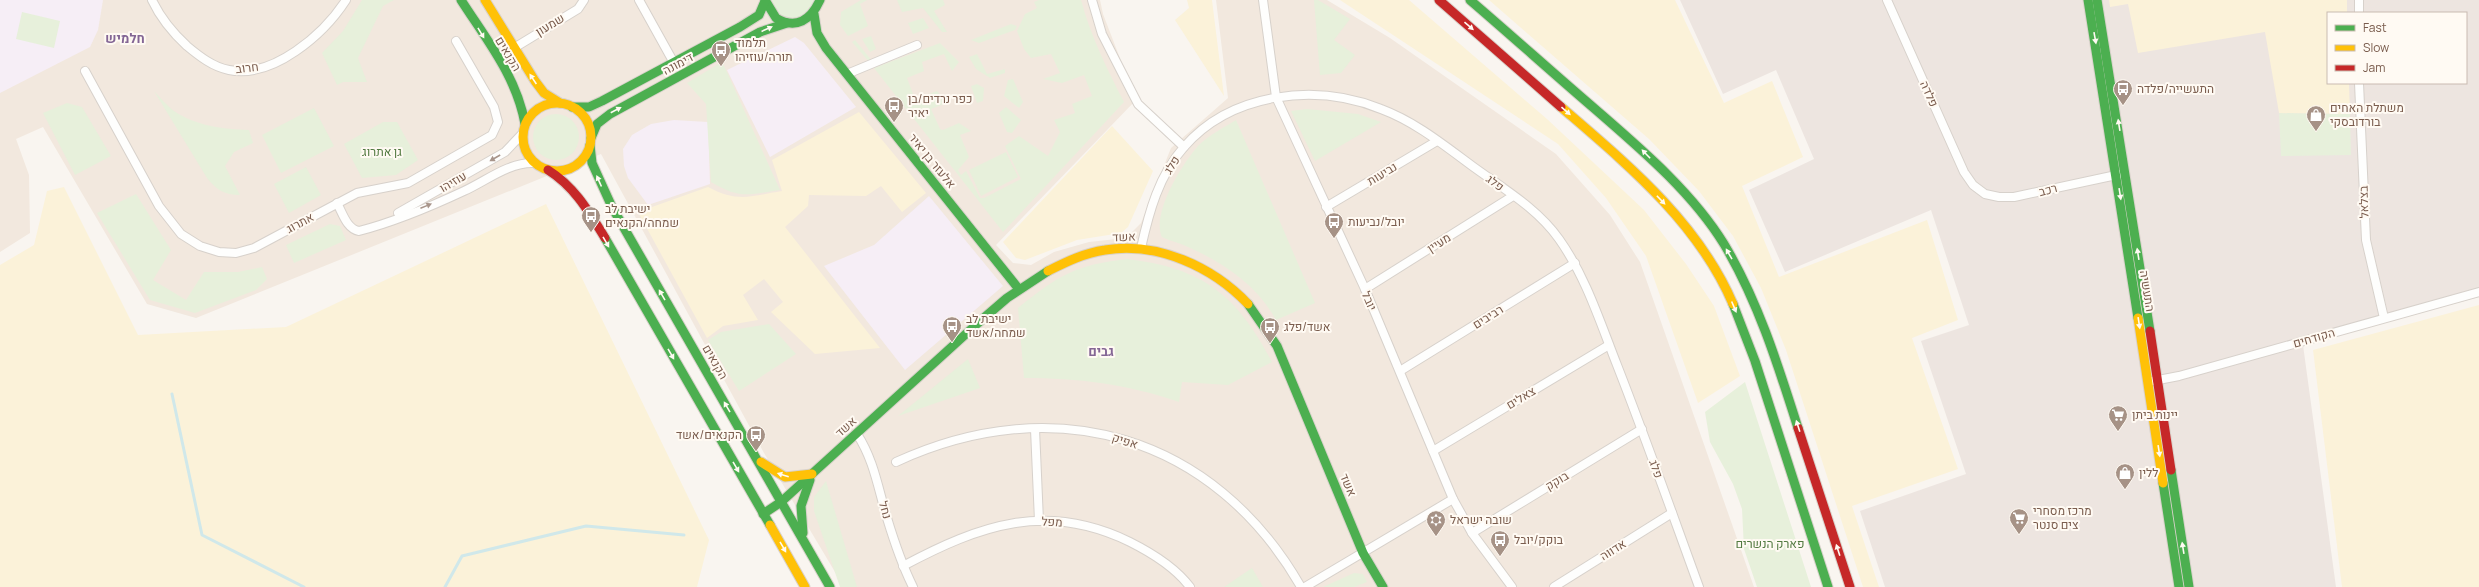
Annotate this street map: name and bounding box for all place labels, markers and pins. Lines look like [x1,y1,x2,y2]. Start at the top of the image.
place label: תלמוד תורה/עוזיהו [735,34,793,65]
bus stop icon: תלמוד תורה/עוזיהו [710,39,732,67]
bus stop icon: התעשייה/פלדה [2112,78,2134,106]
place label: התעשייה/פלדה [2137,80,2214,97]
place label: כפר נרדים/בן יאיר [908,90,972,121]
bus stop icon: כפר נרדים/בן יאיר [883,95,905,123]
place label: משתלת האחים בורדובסקי [2330,99,2404,130]
shop icon: משתלת האחים בורדובסקי [2305,104,2327,132]
place label: ישיבת לב שמחה/הקנאים [605,200,679,231]
bus stop icon: ישיבת לב שמחה/הקנאים [580,205,602,233]
bus stop icon: יובל/נביעות [1323,211,1345,239]
place label: יובל/נביעות [1348,213,1405,230]
place label: ישיבת לב שמחה/אשד [966,310,1026,341]
bus stop icon: ישיבת לב שמחה/אשד [941,315,963,343]
bus stop icon: אשד/פלג [1259,316,1281,344]
place label: אשד/פלג [1284,318,1331,335]
supermarket icon: יינות ביתן [2107,404,2129,432]
place label: יינות ביתן [2132,406,2178,423]
bus stop icon: הקנאים/אשד [745,424,767,452]
place label: הקנאים/אשד [676,426,742,443]
shop icon: ללין [2114,462,2136,490]
place label: ללין [2139,464,2158,481]
place label: מרכז מסחרי צים סנטר [2033,502,2092,533]
supermarket icon: מרכז מסחרי צים סנטר [2008,507,2030,535]
synagogue icon: שובה ישראל [1425,509,1447,537]
place label: שובה ישראל [1450,511,1512,528]
bus stop icon: בוקק/יובל [1489,529,1511,557]
place label: בוקק/יובל [1514,531,1564,548]

